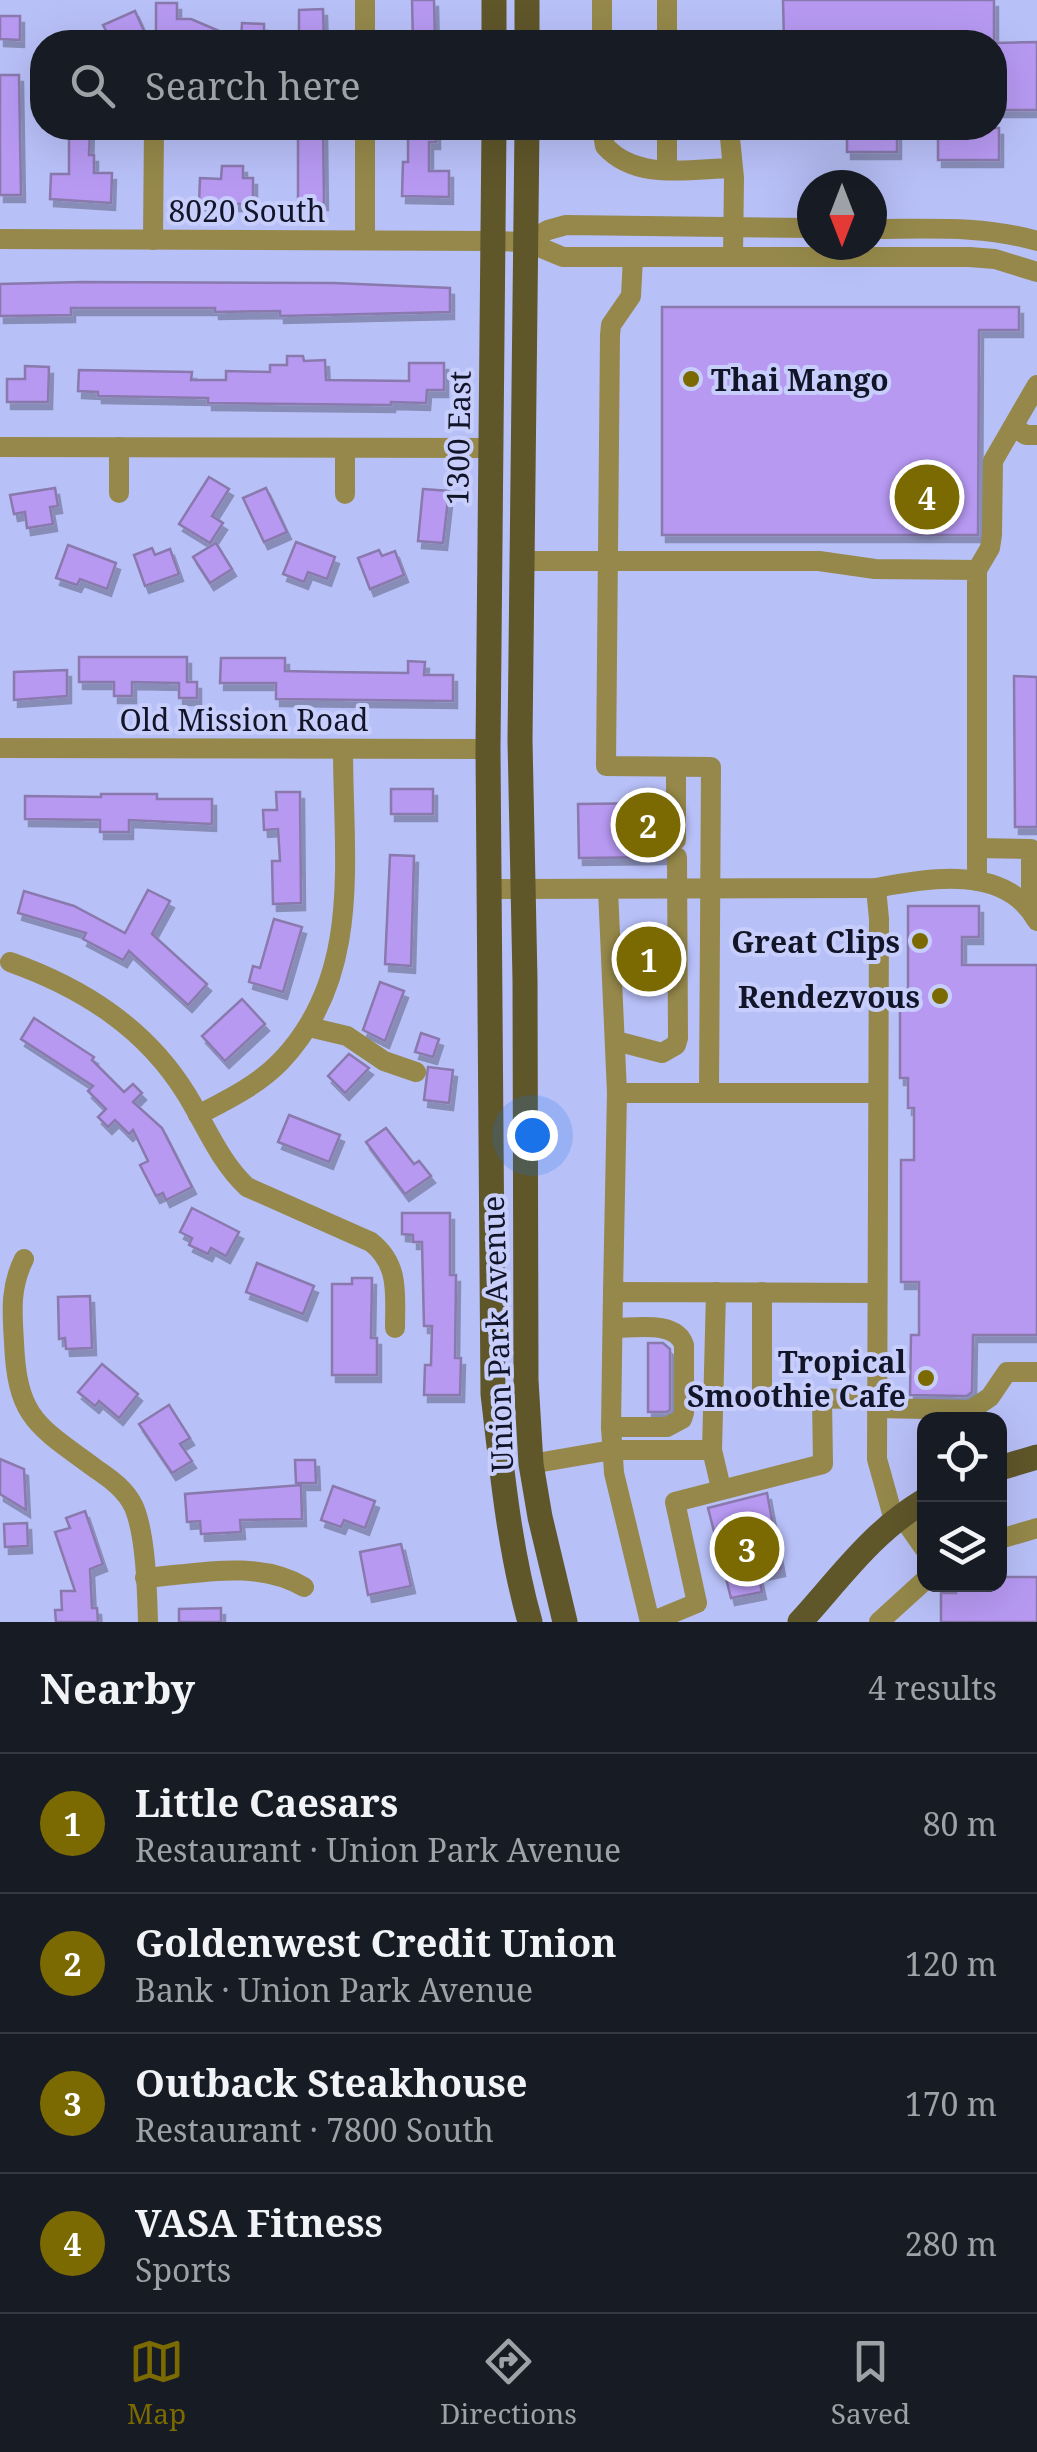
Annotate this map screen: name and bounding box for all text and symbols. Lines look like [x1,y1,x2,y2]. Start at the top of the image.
search box [30,30,1007,140]
icon: search [65,58,120,113]
text: Search here [145,59,361,111]
north arrow [797,170,887,260]
street label: 8020 South [168,190,326,231]
place label: Thai Mango [711,359,889,400]
marker: Thai Mango [680,368,702,390]
street label: 1300 East [436,370,480,506]
pin: 4 [894,460,960,534]
street label: Old Mission Road [120,699,368,740]
pin: 2 [616,788,680,862]
place label: Great Clips [731,921,900,962]
pin: 1 [616,922,682,996]
marker: Great Clips [909,930,931,952]
place label: Rendezvous [738,976,920,1017]
marker: Rendezvous [929,985,951,1007]
your location [507,1110,558,1161]
street label: Union Park Avenue [472,1195,522,1473]
place label: Tropical Smoothie Cafe [687,1341,906,1416]
marker: Tropical Smoothie Cafe [915,1367,937,1389]
map controls [917,1412,1007,1592]
button: locate [917,1412,1007,1502]
button: layers [917,1502,1007,1592]
pin: 3 [714,1512,780,1586]
text: Nearby [40,1659,195,1716]
text: 4 results [868,1666,997,1709]
text: Little Caesars [135,1776,398,1828]
text: 1 [63,1802,82,1845]
text: 80 m [923,1802,997,1845]
text: Restaurant · Union Park Avenue [135,1828,621,1871]
text: Goldenwest Credit Union [135,1916,617,1968]
text: 2 [63,1942,82,1985]
text: 120 m [905,1942,997,1985]
text: Bank · Union Park Avenue [135,1968,533,2011]
text: Outback Steakhouse [135,2056,527,2108]
text: 3 [63,2082,82,2125]
text: 170 m [905,2082,997,2125]
text: Restaurant · 7800 South [135,2108,494,2151]
text: VASA Fitness [135,2196,383,2248]
text: 4 [63,2222,82,2265]
text: 280 m [905,2222,997,2265]
text: Sports [135,2248,231,2291]
tab: Map [127,2334,186,2432]
tab: Directions [440,2334,577,2432]
tab: Saved [831,2334,910,2432]

